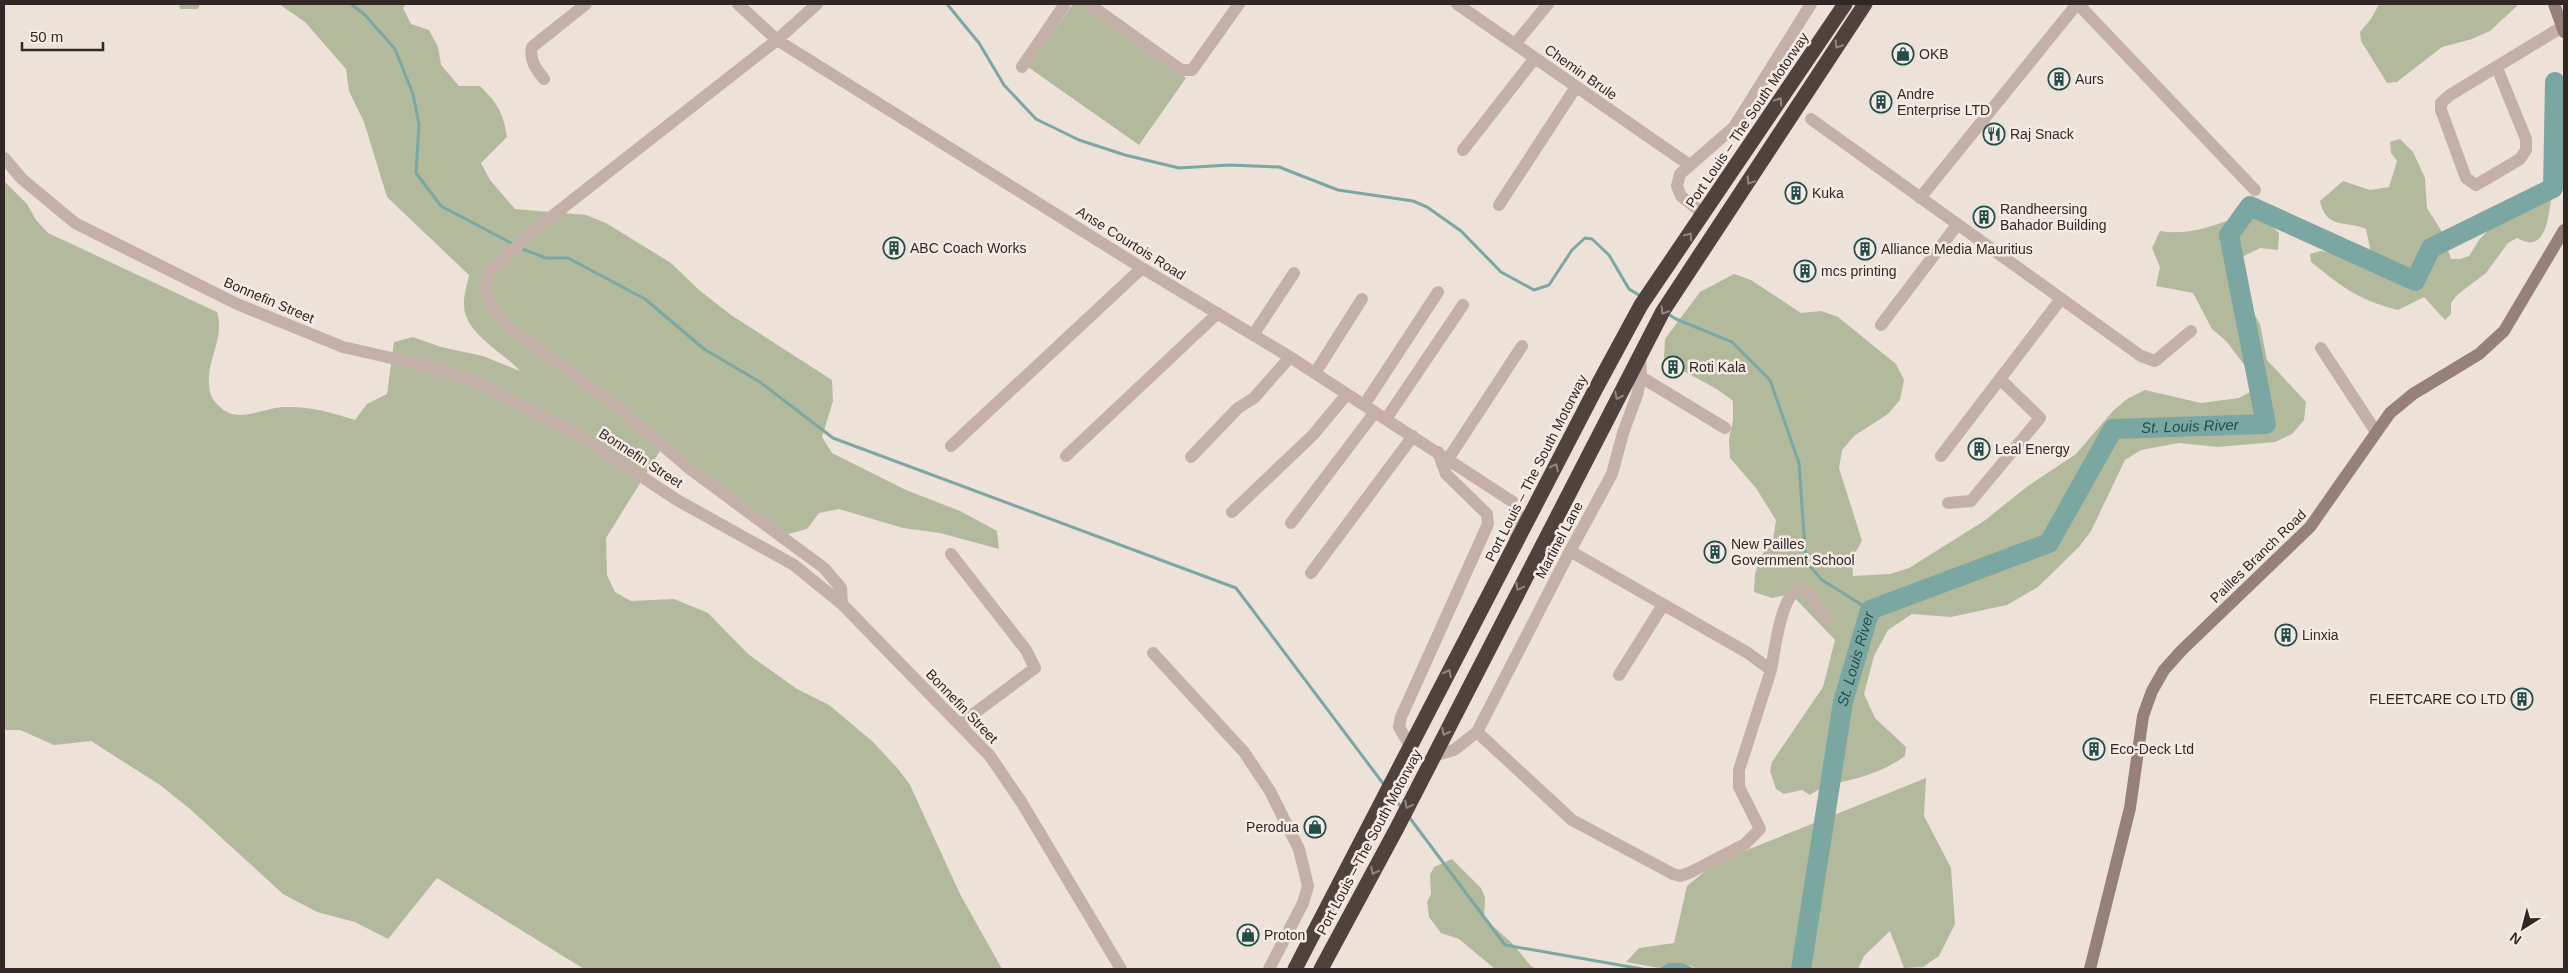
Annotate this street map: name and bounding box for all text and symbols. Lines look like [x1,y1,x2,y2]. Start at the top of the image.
scale bar [22,20,104,52]
text: 50 m [30,28,63,45]
street label: Port Louis – The South Motorway [1682,30,1812,210]
one-way arrow [1835,39,1845,48]
street label: Chemin Brule [1542,41,1620,103]
shop icon: OKB [1891,42,1915,66]
place label: OKB [1919,46,1949,62]
building icon: Aurs [2047,67,2071,91]
place label: Aurs [2075,71,2104,87]
place label: Andre Enterprise LTD [1897,86,1990,118]
building icon: Andre Enterprise LTD [1869,90,1893,114]
one-way arrow [1773,98,1783,107]
restaurant icon: Raj Snack [1982,122,2006,146]
place label: Raj Snack [2010,126,2075,142]
one-way arrow [1746,175,1756,184]
building icon: Kuka [1784,181,1808,205]
place label: Kuka [1812,185,1844,201]
place label: Randheersing Bahador Building [2000,201,2107,233]
street label: Anse Courtois Road [1074,203,1188,283]
building icon: Randheersing Bahador Building [1972,205,1996,229]
one-way arrow [1683,232,1692,242]
building icon: ABC Coach Works [882,236,906,260]
building icon: Alliance Media Mauritius [1853,237,1877,261]
place label: ABC Coach Works [910,240,1026,256]
place label: Alliance Media Mauritius [1881,241,2033,257]
building icon: mcs printing [1793,259,1817,283]
place label: mcs printing [1821,263,1896,279]
street label: Bonnefin Street [221,274,317,326]
one-way arrow [1660,305,1670,314]
building icon: Roti Kala [1661,355,1685,379]
place label: Roti Kala [1689,359,1746,375]
street label: Port Louis – The South Motorway [1482,372,1590,564]
one-way arrow [1614,391,1624,400]
water label: St. Louis River [2141,416,2240,436]
street label: Bonnefin Street [596,425,686,491]
building icon: Leal Energy [1967,437,1991,461]
place label: Leal Energy [1995,441,2070,457]
one-way arrow [1549,463,1559,472]
street label: Martinel Lane [1532,499,1586,581]
street label: Pailles Branch Road [2207,506,2309,606]
place label: New Pailles Government School [1731,536,1855,568]
building icon: New Pailles Government School [1703,540,1727,564]
one-way arrow [1515,582,1525,591]
water label: St. Louis River [1833,609,1877,708]
building icon: Linxia [2274,623,2298,647]
place label: Linxia [2302,627,2339,643]
street label: Bonnefin Street [923,666,1001,746]
one-way arrow [1442,669,1452,678]
building icon: FLEETCARE CO LTD [2510,687,2534,711]
place label: FLEETCARE CO LTD [2369,691,2506,707]
one-way arrow [1441,727,1451,736]
building icon: Eco-Deck Ltd [2082,737,2106,761]
place label: Eco-Deck Ltd [2110,741,2194,757]
street label: Port Louis – The South Motorway [1313,747,1425,937]
one-way arrow [1404,799,1414,808]
shop icon: Perodua [1303,815,1327,839]
place label: Perodua [1246,819,1299,835]
one-way arrow [1370,865,1380,874]
north arrow [2498,903,2548,953]
shop icon: Proton [1236,923,1260,947]
place label: Proton [1264,927,1305,943]
text: N [2507,929,2524,948]

